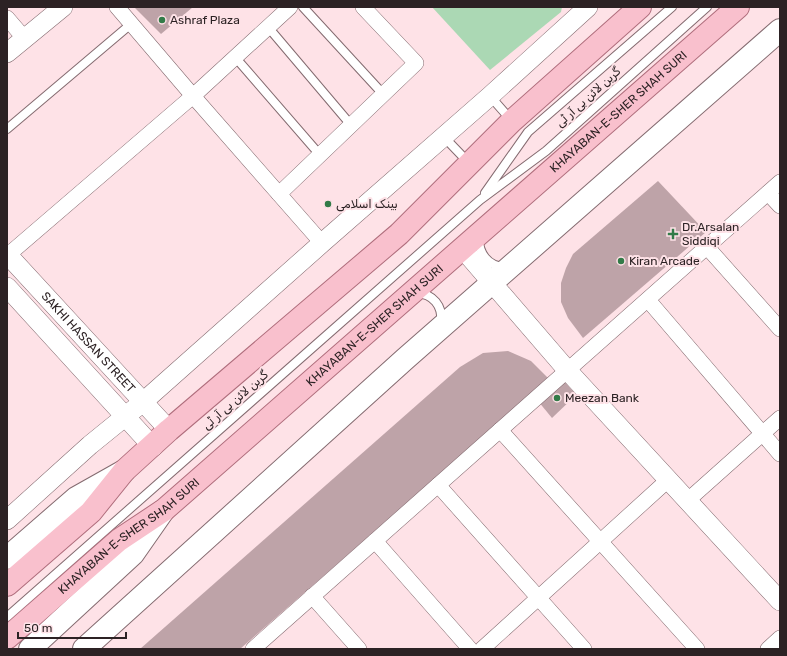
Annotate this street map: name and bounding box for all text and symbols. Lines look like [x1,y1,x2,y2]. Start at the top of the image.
place label: Ashraf Plaza [170,13,240,27]
marker: Ashraf Plaza [157,15,167,25]
street label: KHAYABAN-E-SHER SHAH SURI [547,48,690,176]
street label: گرین لائن بی آر ٹی [553,64,625,131]
place label: بینک اسلامی [336,197,398,212]
marker: بینک اسلامی [323,199,333,209]
place label: Dr.Arsalan Siddiqi [682,220,739,248]
marker: Dr.Arsalan Siddiqi [667,228,679,240]
place label: Kiran Arcade [629,254,700,268]
marker: Kiran Arcade [616,256,626,266]
street label: KHAYABAN-E-SHER SHAH SURI [303,262,446,389]
street label: SAKHI HASSAN STREET [38,289,138,396]
street label: گرین لائن بی آر ٹی [199,367,272,433]
place label: Meezan Bank [565,391,640,405]
marker: Meezan Bank [552,393,562,403]
street label: KHAYABAN-E-SHER SHAH SURI [55,475,202,597]
scale bar [18,614,126,640]
text: 50 m [24,621,52,635]

